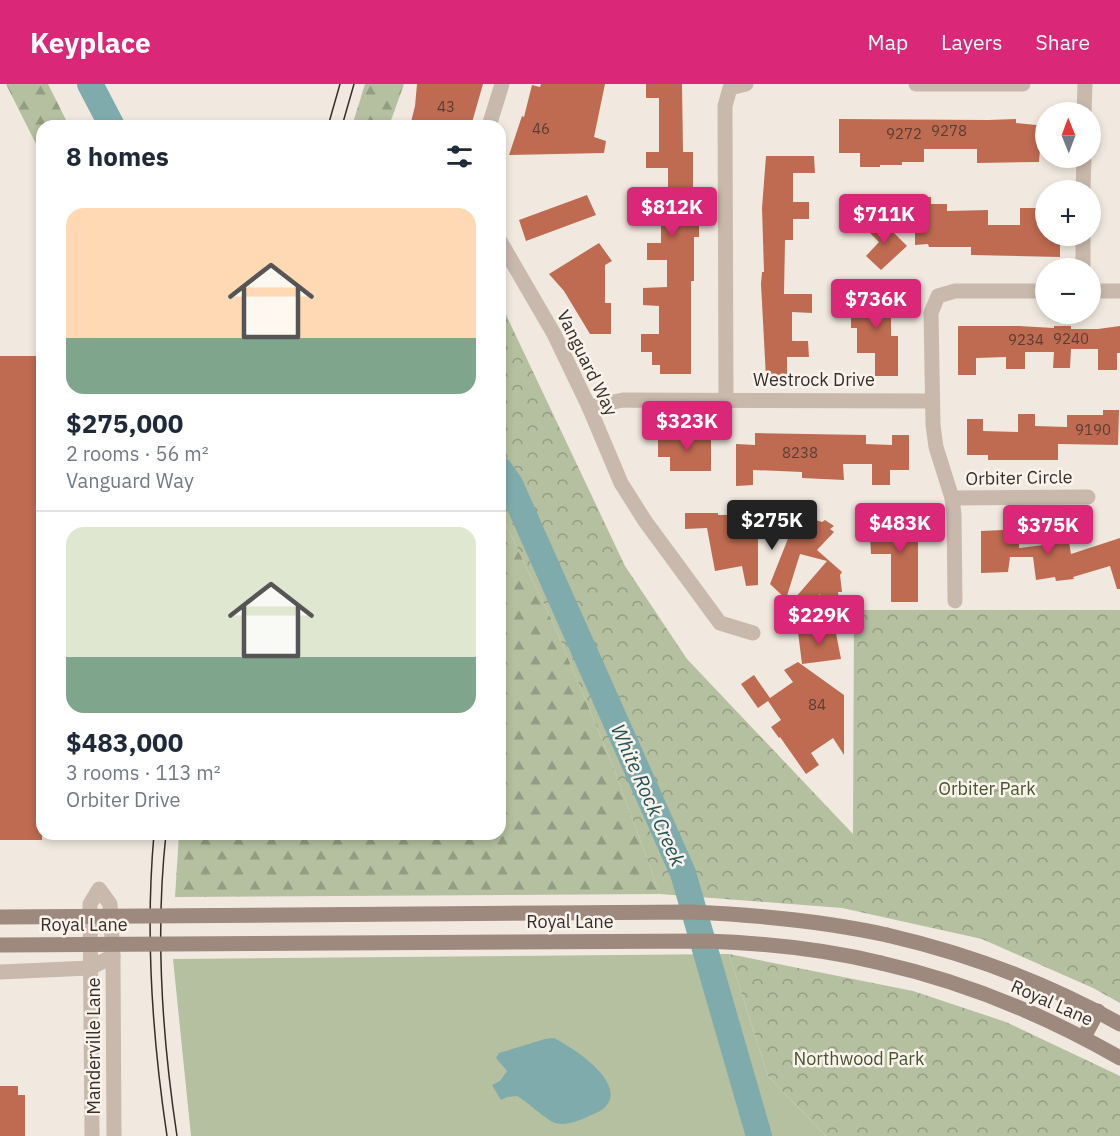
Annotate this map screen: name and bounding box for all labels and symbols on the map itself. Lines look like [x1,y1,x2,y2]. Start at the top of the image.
house number: 43 [437,97,455,116]
north arrow [1035,102,1101,168]
house number: 46 [532,119,550,138]
house number: 9278 [931,121,967,140]
house number: 9272 [886,124,922,143]
pin: $812K [630,187,714,238]
pin: $711K [842,194,926,245]
pin: $736K [834,279,918,330]
street label: Vanguard Way [552,306,623,420]
house number: 9240 [1053,329,1089,348]
house number: 9234 [1008,330,1044,349]
street label: Westrock Drive [753,368,875,391]
pin: $323K [645,401,729,452]
house number: 9190 [1075,420,1111,439]
house number: 8238 [782,443,818,462]
street label: Orbiter Circle [965,465,1073,490]
pin: $275K [730,500,814,551]
pin: $483K [858,503,942,554]
pin: $375K [1006,505,1090,556]
pin: $229K [777,595,861,646]
house number: 84 [808,695,826,714]
water label: White Rock Creek [605,719,692,871]
park label: Orbiter Park [938,777,1036,800]
street label: Royal Lane [526,910,614,933]
street label: Royal Lane [40,913,128,936]
street label: Royal Lane [1008,974,1097,1031]
street label: Manderville Lane [82,977,105,1115]
park label: Northwood Park [794,1047,925,1070]

